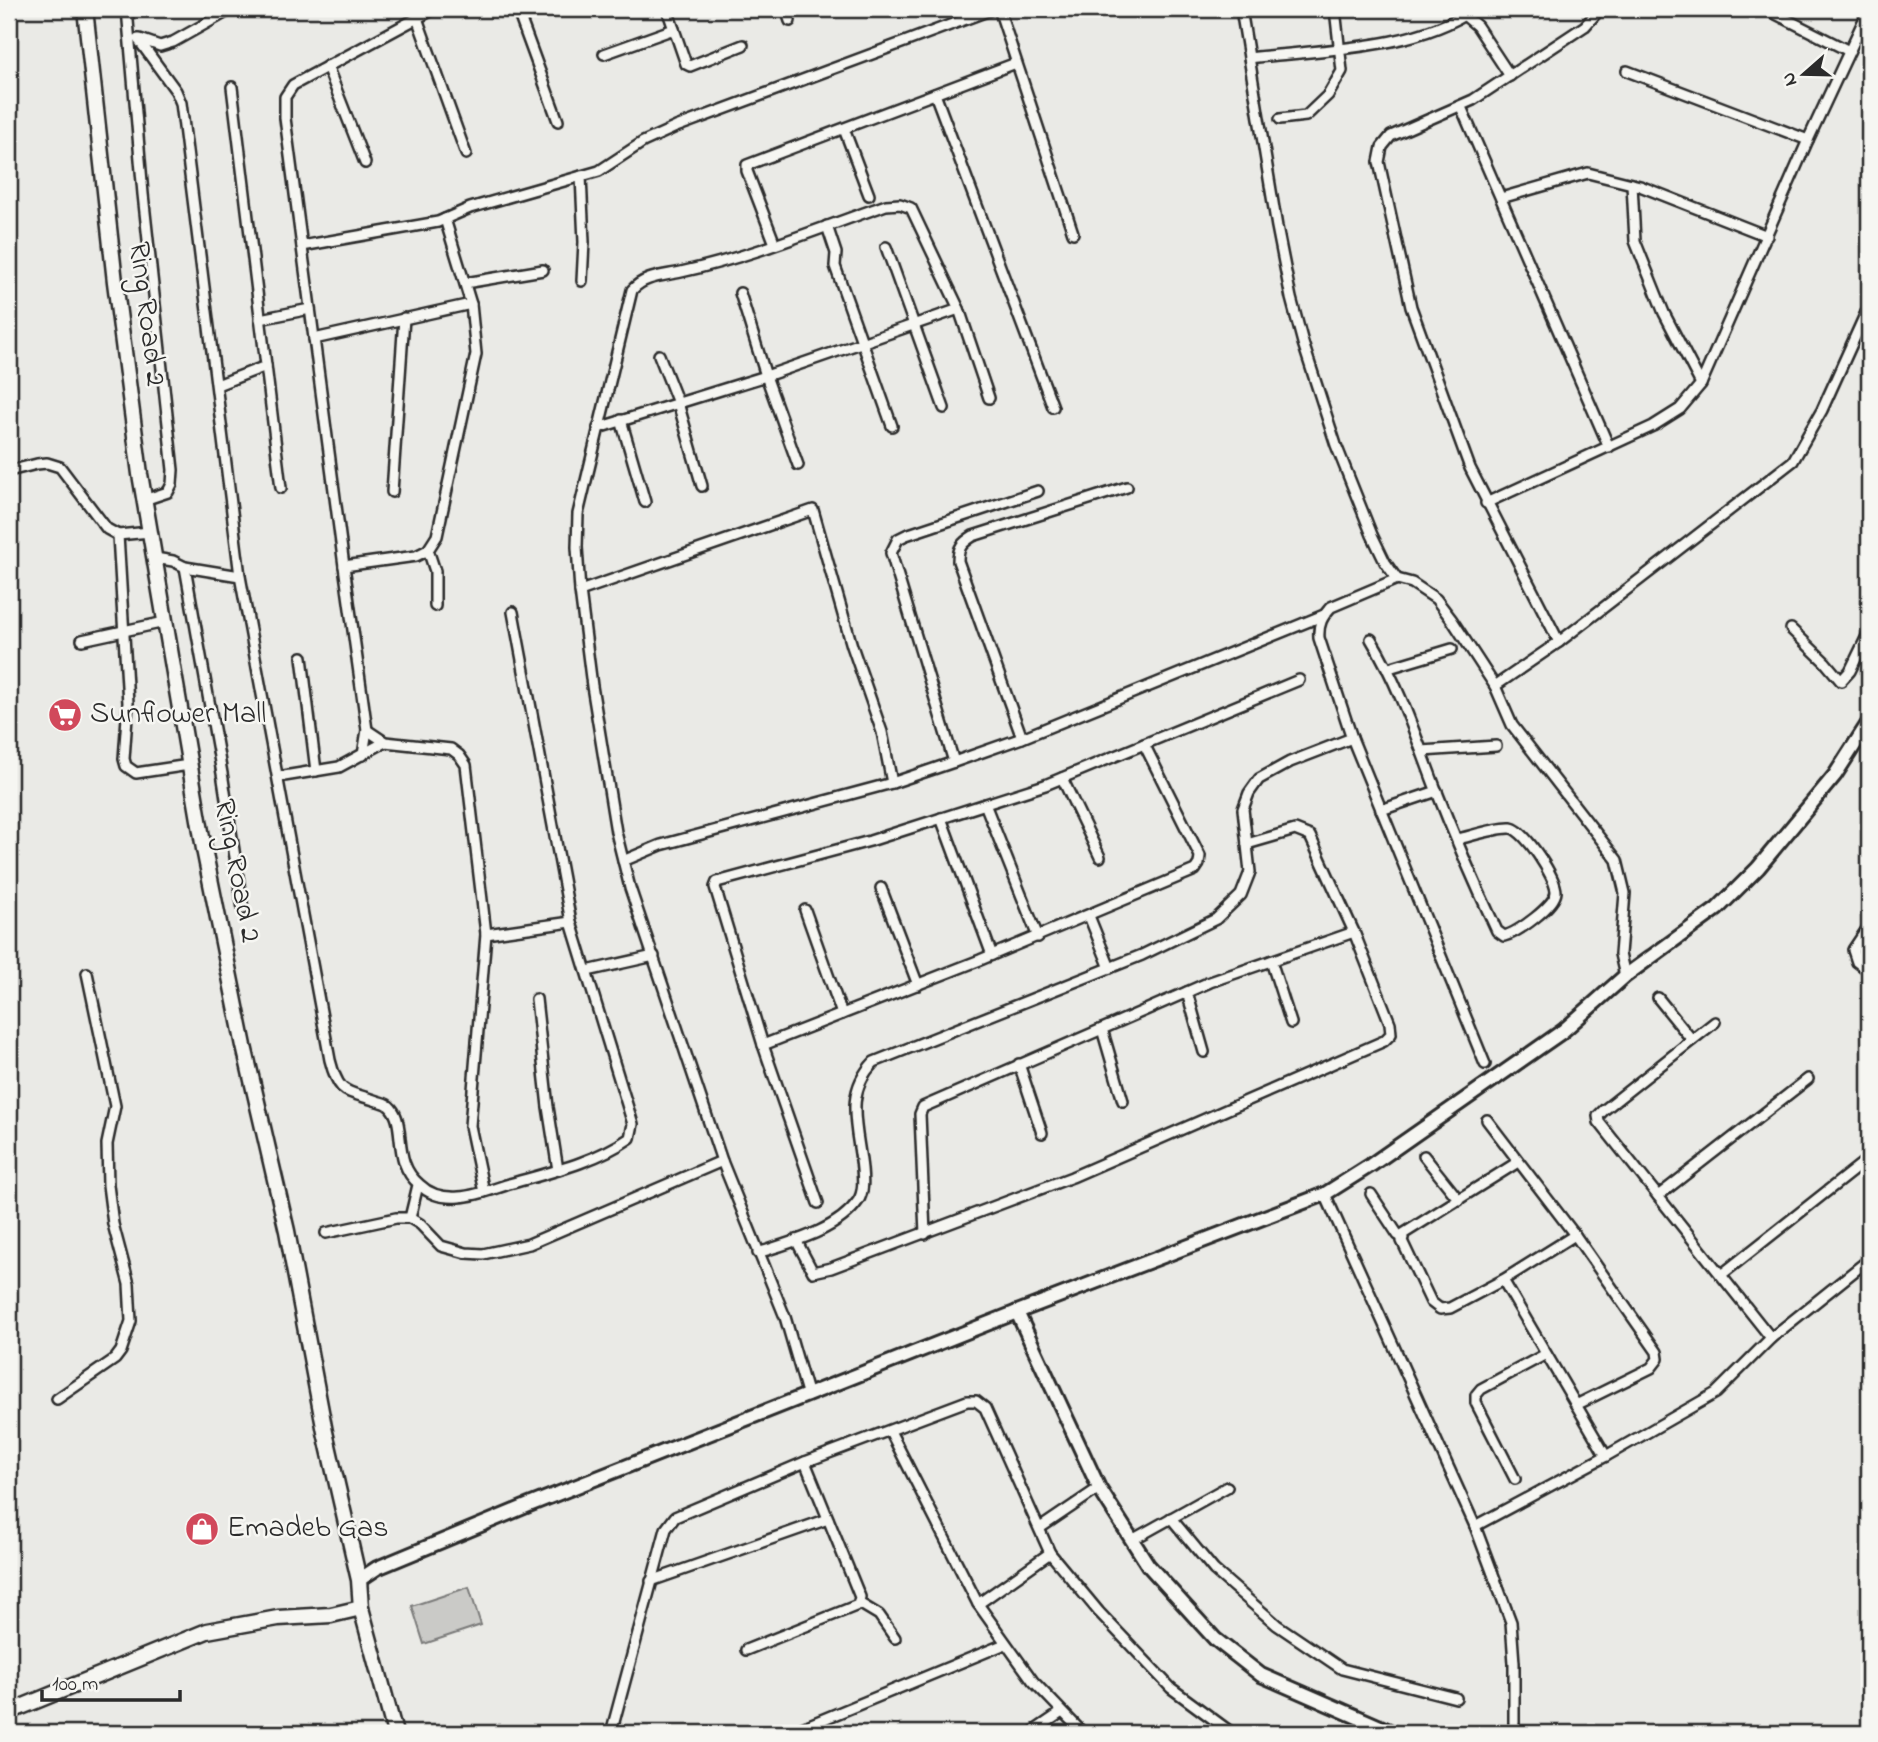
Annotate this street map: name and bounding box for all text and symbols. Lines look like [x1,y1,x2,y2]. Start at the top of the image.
north arrow [1770,38,1840,108]
text: N [1775,68,1805,90]
street label: Ring Road 2 [115,239,177,389]
place label: Sunflower Mall [90,693,266,737]
supermarket icon: Sunflower Mall [46,696,84,734]
street label: Ring Road 2 [201,795,271,947]
place label: Emadeb Gas [227,1507,389,1551]
shop icon: Emadeb Gas [183,1510,221,1548]
scale bar [42,1658,180,1702]
text: 100 m [52,1670,98,1700]

